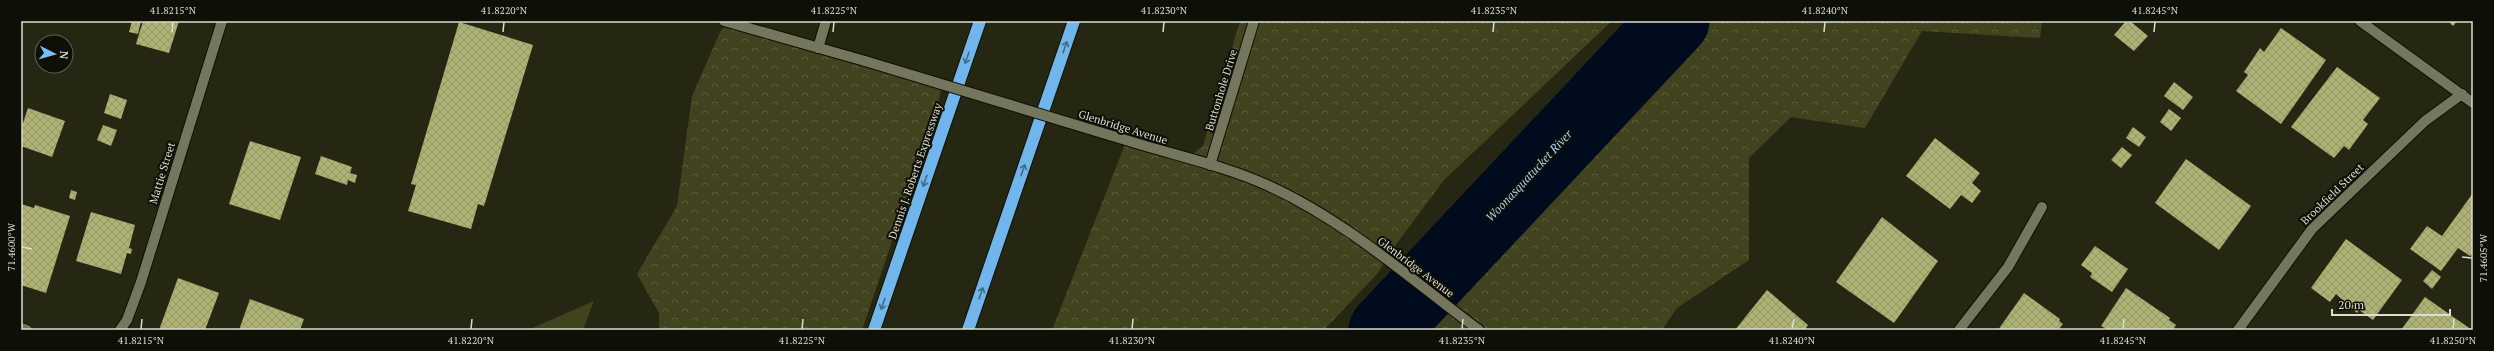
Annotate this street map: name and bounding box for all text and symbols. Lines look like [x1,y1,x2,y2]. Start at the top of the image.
text: 41.8215°N [150,4,197,17]
text: 41.8220°N [481,4,528,17]
text: 41.8225°N [811,4,858,17]
text: 41.8230°N [1141,4,1188,17]
text: 41.8235°N [1471,4,1518,17]
text: 41.8240°N [1802,4,1849,17]
text: 41.8245°N [2132,4,2179,17]
north arrow [34,34,74,74]
one-way arrow [1062,41,1069,54]
street label: Buttonhole Drive [1202,47,1240,132]
text: N [56,50,71,61]
one-way arrow [963,52,971,64]
street label: Dennis J. Roberts Expressway [885,101,945,241]
street label: Glenbridge Avenue [1077,107,1170,147]
water label: Woonasquatucket River [1482,126,1576,225]
street label: Mattie Street [146,140,178,206]
street label: Brookfield Street [2297,160,2367,228]
one-way arrow [1020,164,1027,177]
one-way arrow [921,174,929,186]
text: 71.4600°W [5,222,18,271]
text: 71.4605°W [2477,233,2490,282]
street label: Glenbridge Avenue [1375,234,1457,301]
one-way arrow [978,287,985,300]
scale bar [2332,291,2450,317]
one-way arrow [879,297,886,310]
text: 20 m [2338,297,2365,312]
text: 41.8215°N [118,334,165,347]
text: 41.8220°N [448,334,495,347]
text: 41.8225°N [779,334,826,347]
text: 41.8230°N [1109,334,1156,347]
text: 41.8235°N [1439,334,1486,347]
text: 41.8240°N [1769,334,1816,347]
text: 41.8245°N [2100,334,2147,347]
text: 41.8250°N [2430,334,2477,347]

